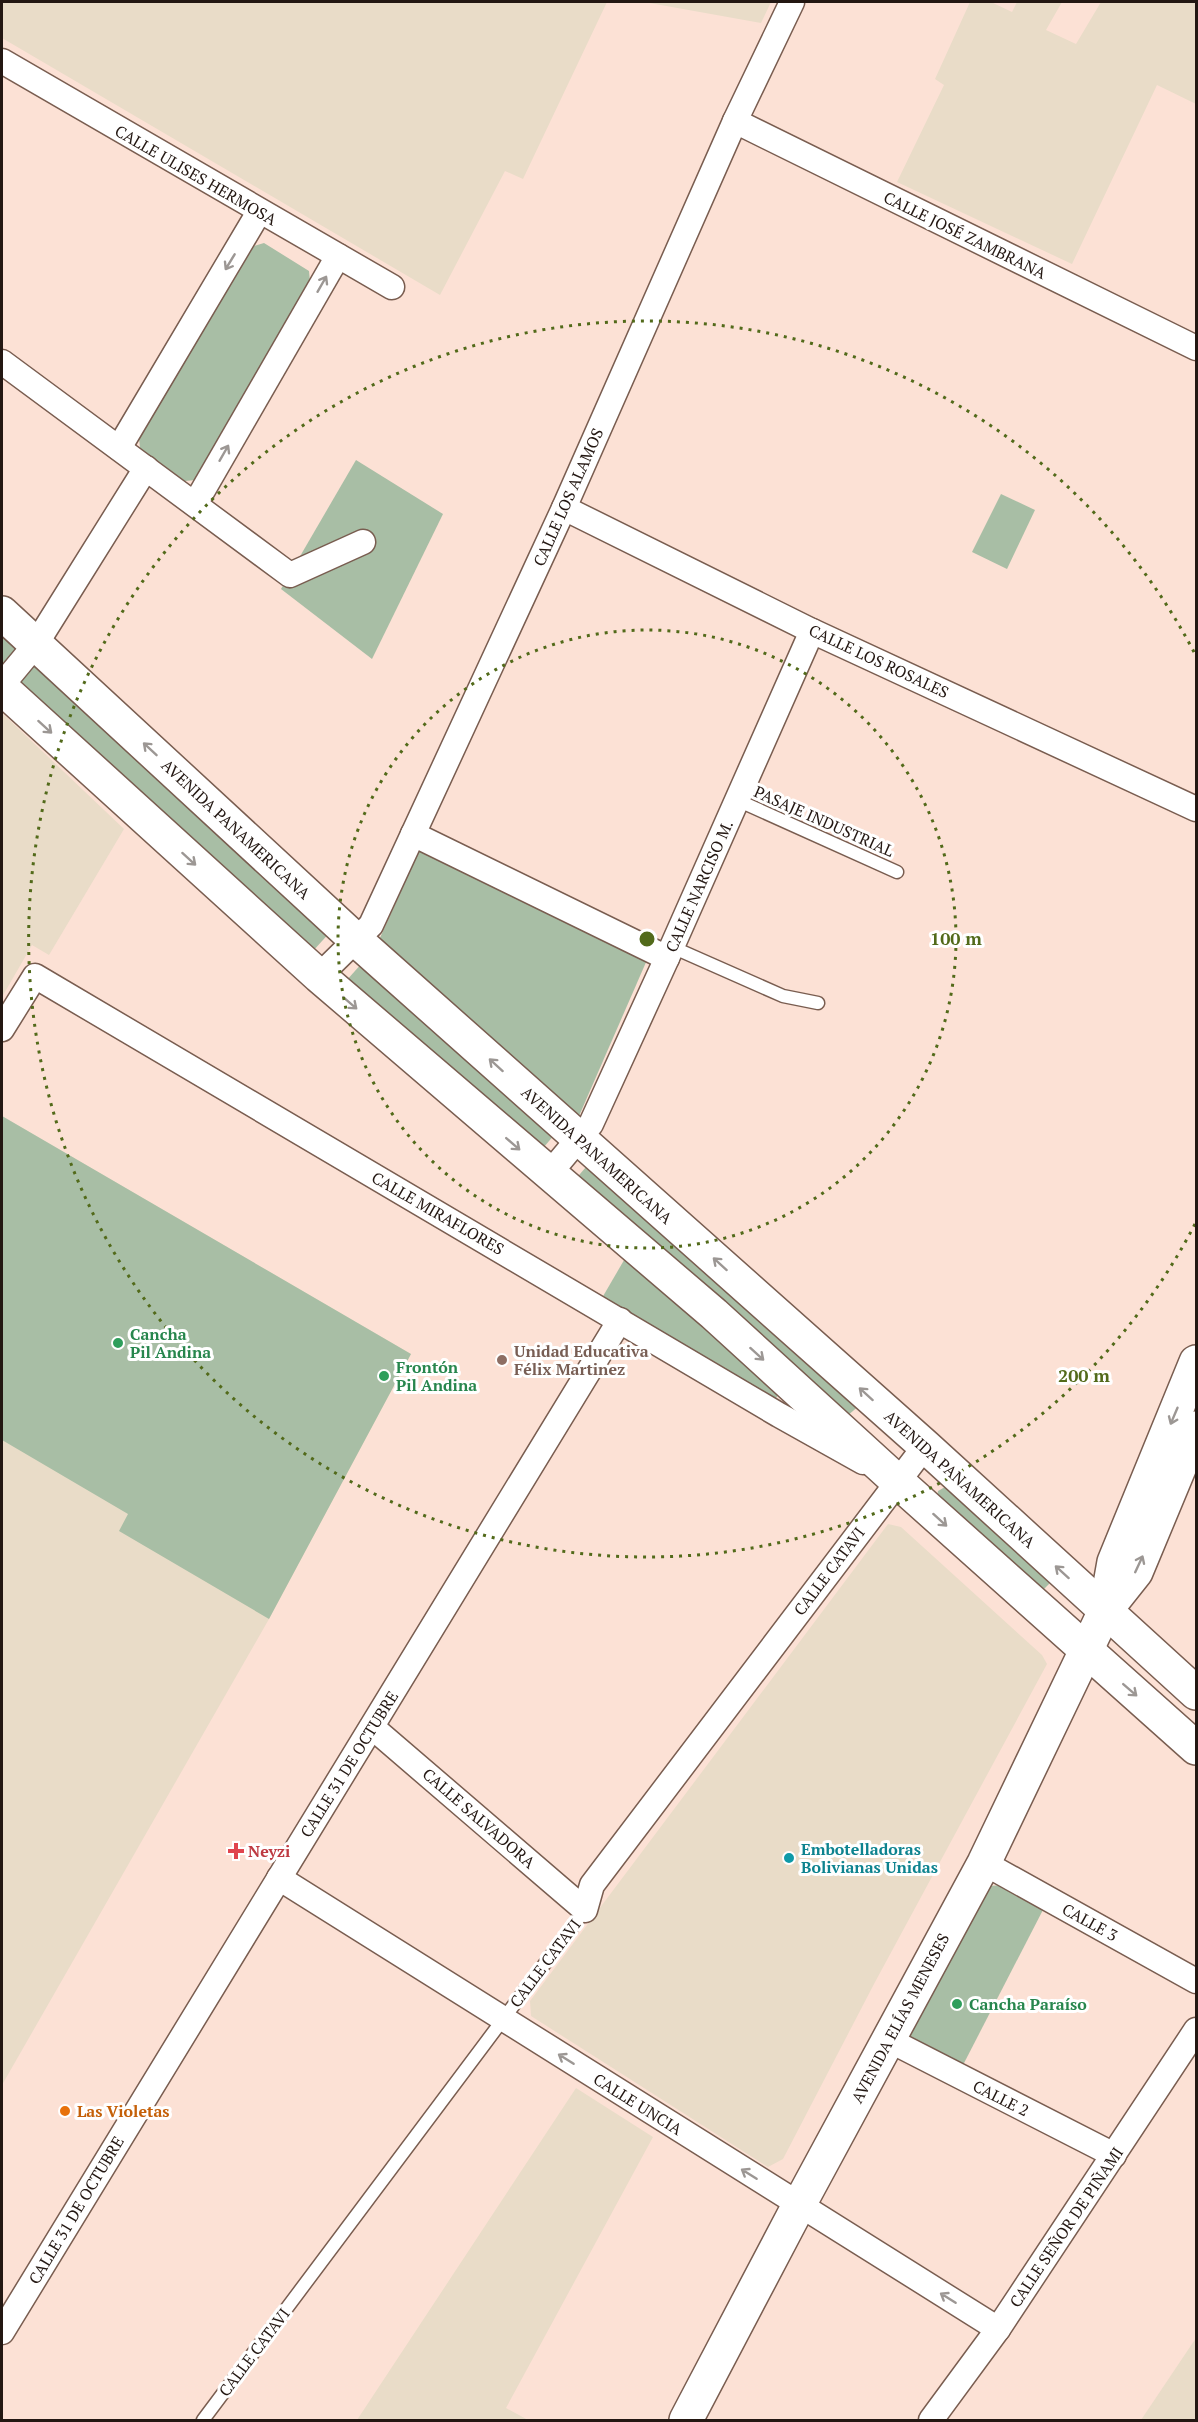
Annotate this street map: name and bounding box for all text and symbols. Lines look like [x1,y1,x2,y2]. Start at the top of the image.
street label: CALLE ULISES HERMOSA [111,120,281,230]
street label: CALLE JOSÉ ZAMBRANA [880,186,1050,284]
one-way arrow [223,253,235,270]
one-way arrow [316,276,328,293]
street label: CALLE LOS ALAMOS [528,424,608,570]
one-way arrow [219,445,231,462]
street label: CALLE LOS ROSALES [805,619,953,703]
one-way arrow [37,720,52,734]
one-way arrow [143,742,158,756]
street label: AVENIDA PANAMERICANA [157,754,315,904]
street label: PASAJE INDUSTRIAL [751,780,898,862]
street label: CALLE NARCISO M. [660,816,738,956]
one-way arrow [181,851,196,865]
text: 100 m [930,926,982,950]
centre of rings [637,929,657,949]
one-way arrow [342,996,357,1010]
one-way arrow [489,1058,504,1072]
street label: AVENIDA PANAMERICANA [517,1081,677,1229]
one-way arrow [505,1137,520,1151]
street label: CALLE MIRAFLORES [368,1166,508,1260]
one-way arrow [713,1257,728,1271]
place label: Cancha Pil Andina [130,1323,211,1363]
marker: Cancha Pil Andina [111,1336,125,1350]
place label: Unidad Educativa Félix Martinez [514,1340,649,1380]
one-way arrow [749,1347,764,1361]
marker: Unidad Educativa Félix Martinez [495,1353,509,1367]
place label: Frontón Pil Andina [396,1356,477,1396]
text: 200 m [1058,1363,1110,1387]
marker: Frontón Pil Andina [377,1369,391,1383]
one-way arrow [859,1387,874,1401]
street label: AVENIDA PANAMERICANA [880,1405,1040,1553]
one-way arrow [1168,1407,1179,1425]
one-way arrow [933,1513,948,1527]
street label: CALLE CATAVI [788,1522,870,1620]
one-way arrow [1134,1556,1146,1574]
one-way arrow [1054,1564,1069,1579]
one-way arrow [1122,1683,1137,1697]
street label: CALLE 31 DE OCTUBRE [295,1687,403,1841]
street label: CALLE SALVADORA [418,1763,540,1873]
place label: Embotelladoras Bolivianas Unidas [801,1838,938,1878]
place label: Neyzi [248,1840,290,1862]
marker: Neyzi [229,1844,243,1858]
marker: Embotelladoras Bolivianas Unidas [782,1851,796,1865]
street label: CALLE 3 [1058,1898,1122,1946]
street label: CALLE CATAVI [504,1914,586,2012]
street label: AVENIDA ELÍAS MENESES [846,1929,954,2107]
place label: Cancha Paraíso [969,1993,1087,2015]
marker: Cancha Paraíso [950,1997,964,2011]
one-way arrow [558,2053,575,2065]
street label: CALLE UNCIA [589,2068,687,2140]
street label: CALLE 2 [969,2075,1033,2121]
place label: Las Violetas [77,2100,170,2122]
marker: Las Violetas [58,2104,72,2118]
street label: CALLE 31 DE OCTUBRE [23,2132,129,2288]
street label: CALLE SEÑOR DE PIÑAMI [1004,2143,1128,2311]
one-way arrow [741,2167,758,2179]
one-way arrow [940,2291,957,2303]
street label: CALLE CATAVI [213,2303,295,2401]

